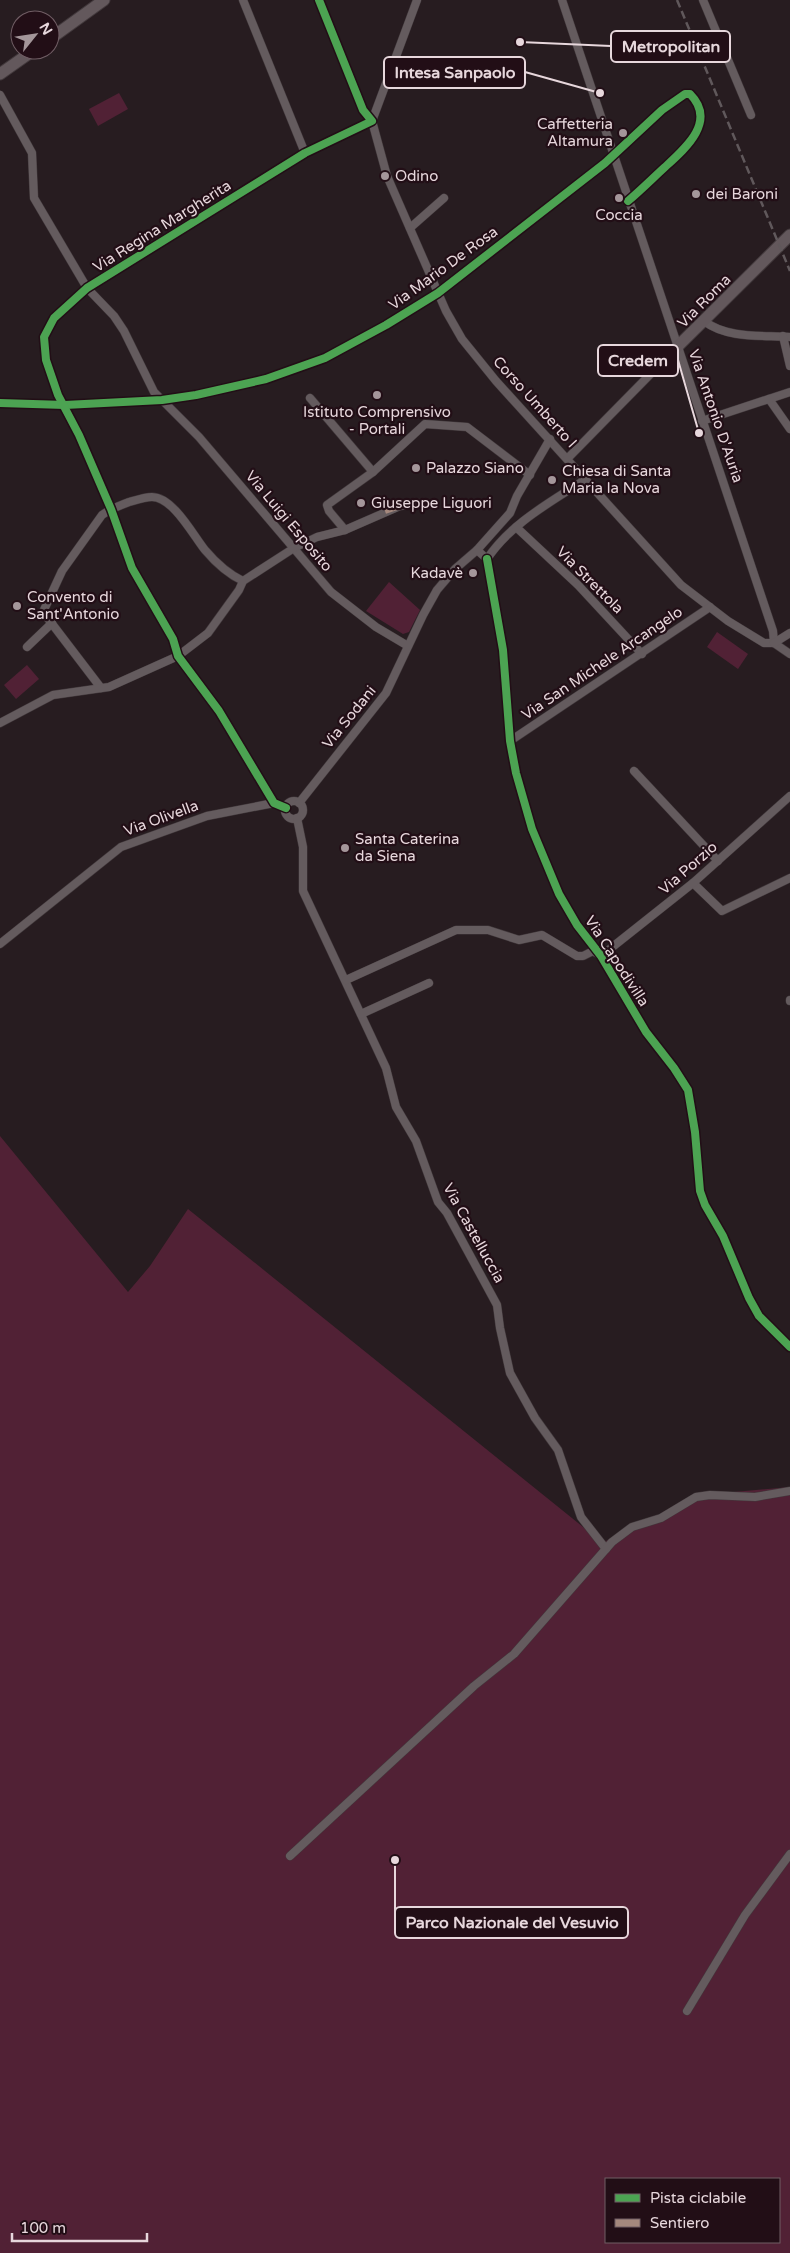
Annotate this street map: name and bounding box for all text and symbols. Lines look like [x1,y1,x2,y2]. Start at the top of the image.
north arrow [10,10,60,60]
text: N [36,20,56,38]
callout: Metropolitan [611,31,730,62]
text: Metropolitan [622,37,720,57]
callout: Intesa Sanpaolo [384,57,525,88]
text: Intesa Sanpaolo [395,63,516,83]
place label: Caffetteria Altamura [537,115,613,150]
marker: Caffetteria Altamura [617,127,629,139]
place label: Odino [395,167,438,185]
marker: Odino [379,170,391,182]
street label: Via Regina Margherita [90,176,234,276]
place label: dei Baroni [706,185,778,203]
marker: dei Baroni [690,188,702,200]
marker: Coccia [613,192,625,204]
place label: Coccia [595,206,643,224]
street label: Via Mario De Rosa [385,222,501,314]
street label: Via Roma [673,270,735,332]
callout: Credem [598,345,678,376]
street label: Via Antonio D'Auria [685,347,747,485]
text: Credem [608,351,668,371]
street label: Corso Umberto I [489,353,581,451]
marker: Istituto Comprensivo - Portali [371,389,383,401]
place label: Istituto Comprensivo - Portali [303,403,451,438]
place label: Palazzo Siano [426,459,524,477]
marker: Palazzo Siano [410,462,422,474]
place label: Chiesa di Santa Maria la Nova [562,462,671,497]
street label: Via Luigi Esposito [242,467,336,575]
marker: Chiesa di Santa Maria la Nova [546,474,558,486]
place label: Giuseppe Liguori [371,494,492,512]
marker: Giuseppe Liguori [355,497,367,509]
street label: Via Strettola [553,543,627,617]
place label: Kadavè [410,564,463,582]
marker: Kadavè [467,567,479,579]
place label: Convento di Sant'Antonio [27,588,119,623]
marker: Convento di Sant'Antonio [11,600,23,612]
street label: Via San Michele Arcangelo [518,602,686,724]
street label: Via Sodani [318,682,380,752]
street label: Via Olivella [121,796,201,840]
place label: Santa Caterina da Siena [355,830,460,865]
street label: Via Porzio [655,838,721,898]
marker: Santa Caterina da Siena [339,842,351,854]
street label: Via Capodivilla [581,912,653,1010]
street label: Via Castelluccia [439,1180,509,1286]
callout: Parco Nazionale del Vesuvio [395,1907,628,1938]
text: Parco Nazionale del Vesuvio [405,1913,619,1933]
legend [605,2178,780,2243]
text: Pista ciclabile [650,2189,746,2207]
scale bar [12,2210,148,2242]
text: Sentiero [650,2214,709,2232]
text: 100 m [20,2219,66,2237]

